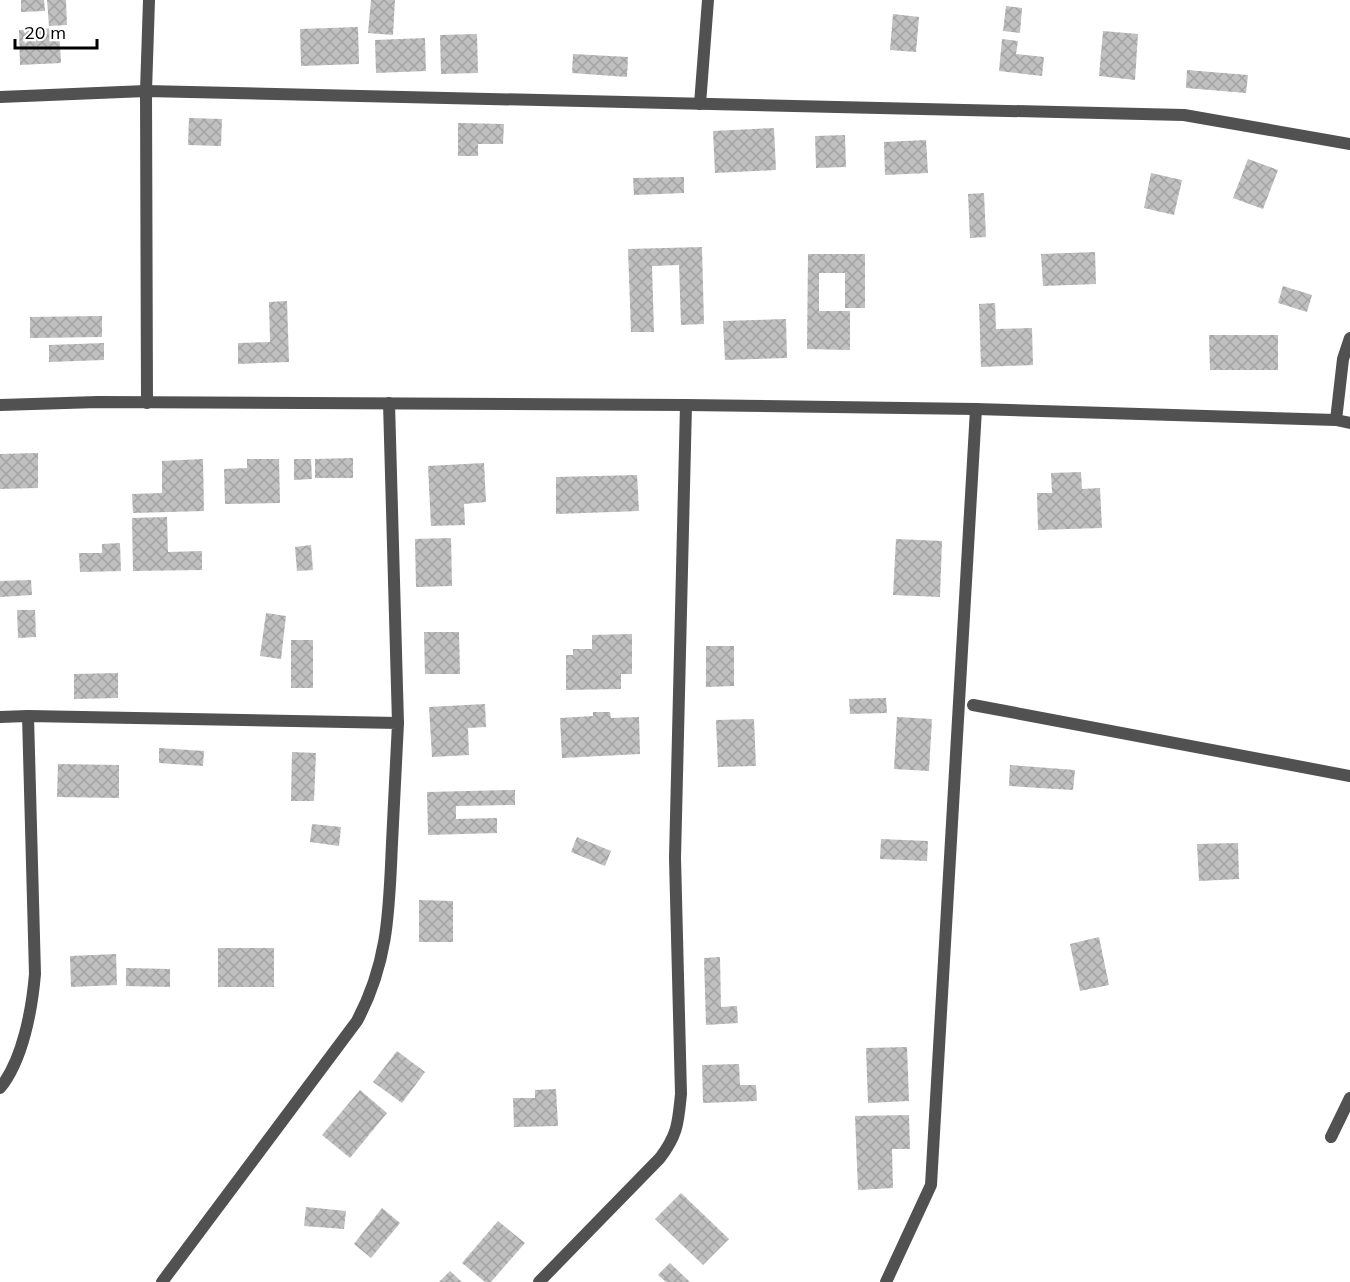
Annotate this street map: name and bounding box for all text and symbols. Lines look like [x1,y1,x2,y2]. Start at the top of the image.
scale bar [15,12,98,50]
text: 20 m [24,21,66,44]

